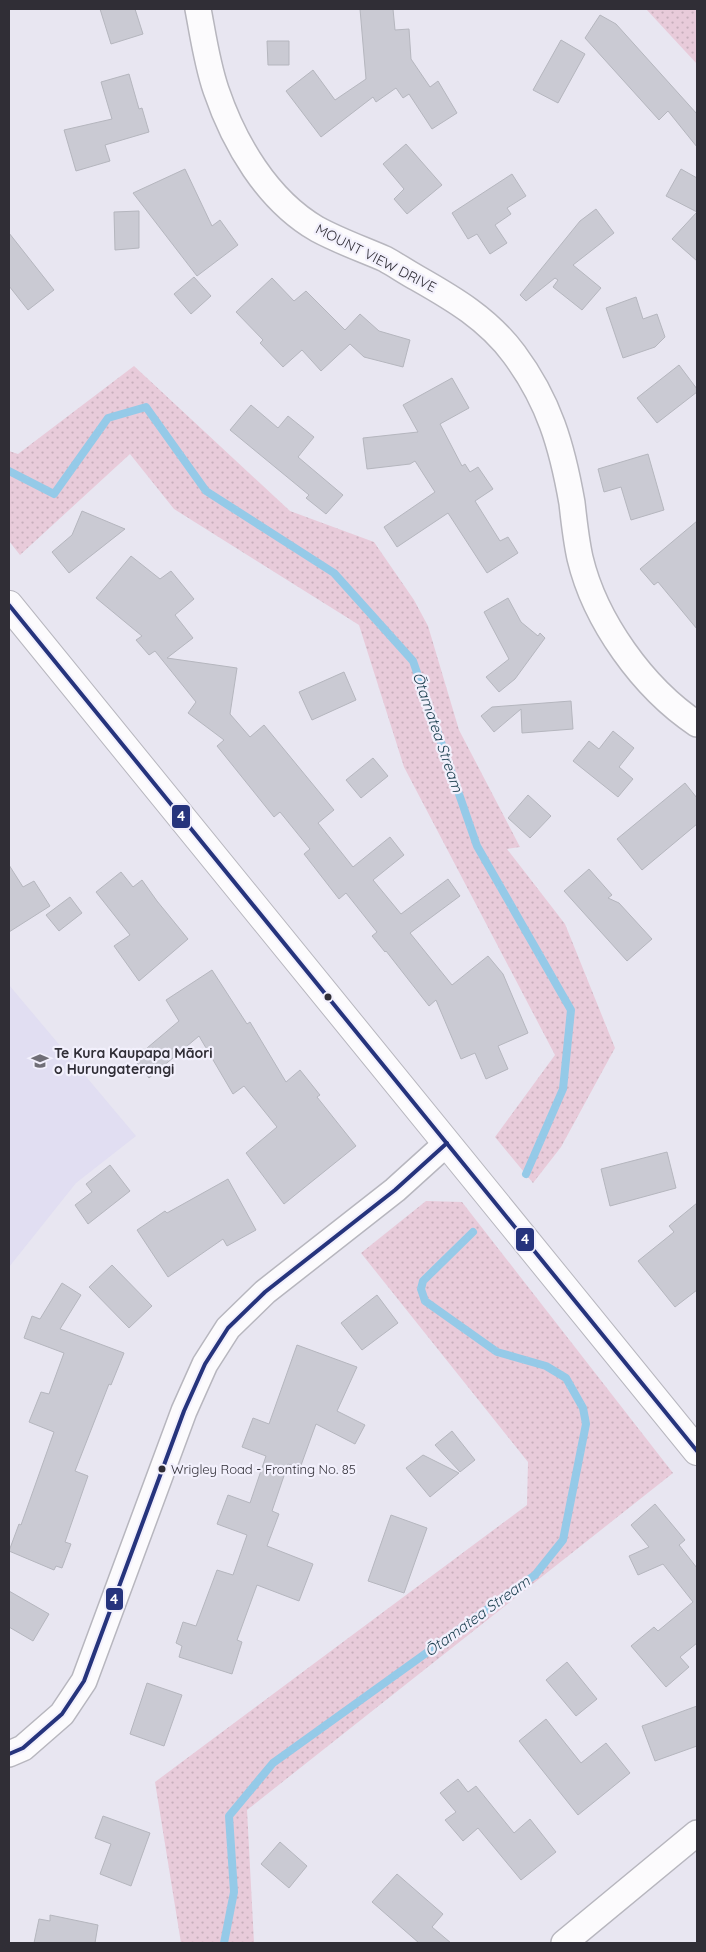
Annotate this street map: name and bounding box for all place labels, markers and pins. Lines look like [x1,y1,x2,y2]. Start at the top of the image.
unlabelled marker [323,992,333,1002]
place label: Te Kura Kaupapa Māori o Hurungaterangi [54,1044,213,1078]
school or university icon: Te Kura Kaupapa Māori o Hurungaterangi [30,1051,50,1071]
place label: Wrigley Road - Fronting No. 85 [171,1461,356,1477]
marker: Wrigley Road - Fronting No. 85 [157,1464,167,1474]

